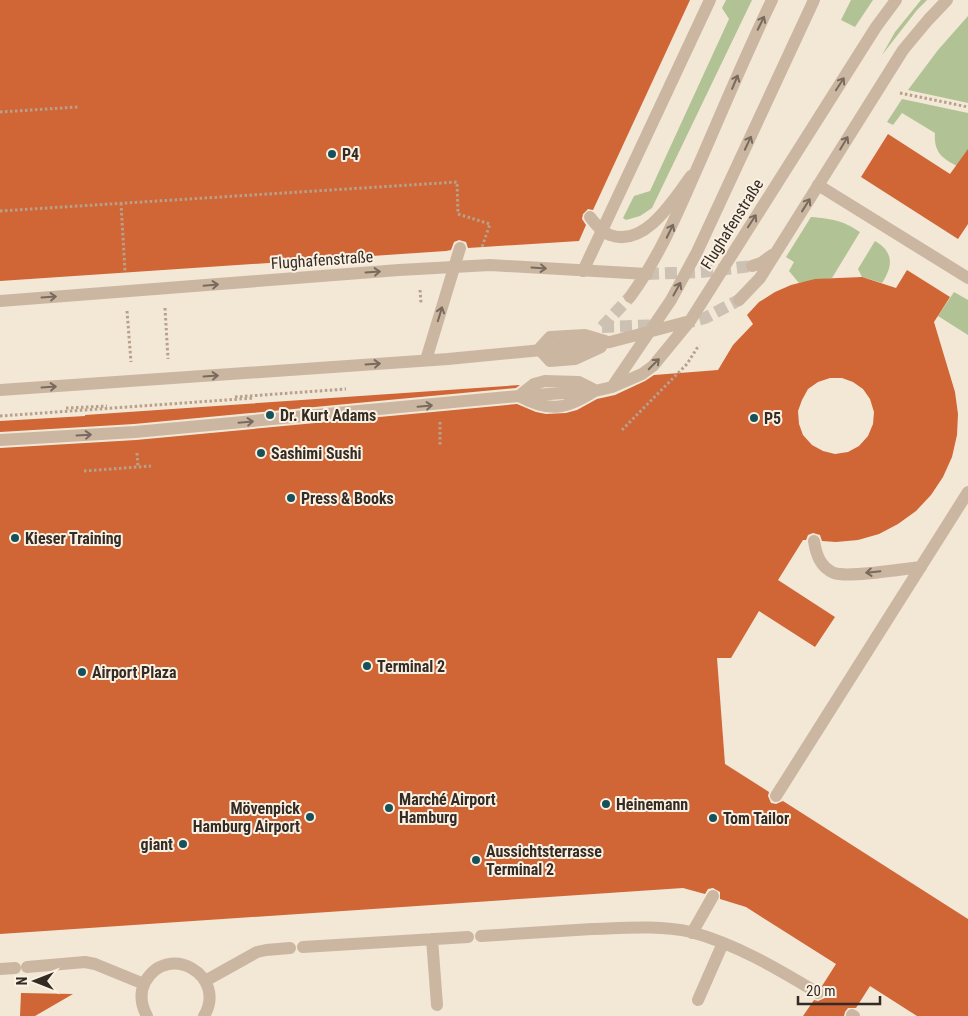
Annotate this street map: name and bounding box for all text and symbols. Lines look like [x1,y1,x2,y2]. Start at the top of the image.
one-way arrow [757,16,767,31]
one-way arrow [730,75,740,90]
one-way arrow [835,77,845,91]
one-way arrow [743,136,753,151]
one-way arrow [839,137,849,151]
place label: P4 [342,145,359,164]
marker: P4 [326,148,338,160]
street label: Flughafenstraße [697,175,767,273]
one-way arrow [801,198,811,212]
one-way arrow [747,214,758,228]
one-way arrow [666,224,675,239]
street label: Flughafenstraße [270,247,374,273]
one-way arrow [530,264,546,273]
one-way arrow [364,267,380,277]
one-way arrow [202,280,218,290]
one-way arrow [672,283,682,297]
one-way arrow [40,293,56,302]
one-way arrow [435,306,445,322]
one-way arrow [648,357,660,370]
one-way arrow [365,360,381,369]
one-way arrow [203,371,219,380]
one-way arrow [40,382,56,391]
one-way arrow [417,401,433,410]
place label: Dr. Kurt Adams [280,406,376,425]
marker: Dr. Kurt Adams [264,409,276,421]
place label: P5 [764,409,781,428]
marker: P5 [748,412,760,424]
one-way arrow [237,417,253,427]
one-way arrow [75,430,91,440]
place label: Sashimi Sushi [271,444,362,463]
marker: Sashimi Sushi [255,447,267,459]
place label: Press & Books [301,489,394,508]
marker: Press & Books [285,492,297,504]
place label: Kieser Training [25,529,122,548]
marker: Kieser Training [9,532,21,544]
one-way arrow [865,567,881,577]
place label: Terminal 2 [377,657,445,676]
marker: Terminal 2 [361,660,373,672]
place label: Airport Plaza [92,663,177,682]
marker: Airport Plaza [76,666,88,678]
place label: Marché Airport Hamburg [399,790,496,827]
place label: Heinemann [616,795,688,814]
marker: Heinemann [600,798,612,810]
place label: Mövenpick Hamburg Airport [193,799,300,836]
marker: Marché Airport Hamburg [383,802,395,814]
place label: Tom Tailor [723,809,789,828]
marker: Mövenpick Hamburg Airport [304,811,316,823]
marker: Tom Tailor [707,812,719,824]
place label: giant [141,835,173,854]
marker: giant [177,838,189,850]
place label: Aussichtsterrasse Terminal 2 [486,842,602,879]
marker: Aussichtsterrasse Terminal 2 [470,854,482,866]
north arrow [10,956,60,1006]
scale bar [798,974,880,1006]
text: N [14,977,30,985]
text: 20 m [806,982,836,1000]

